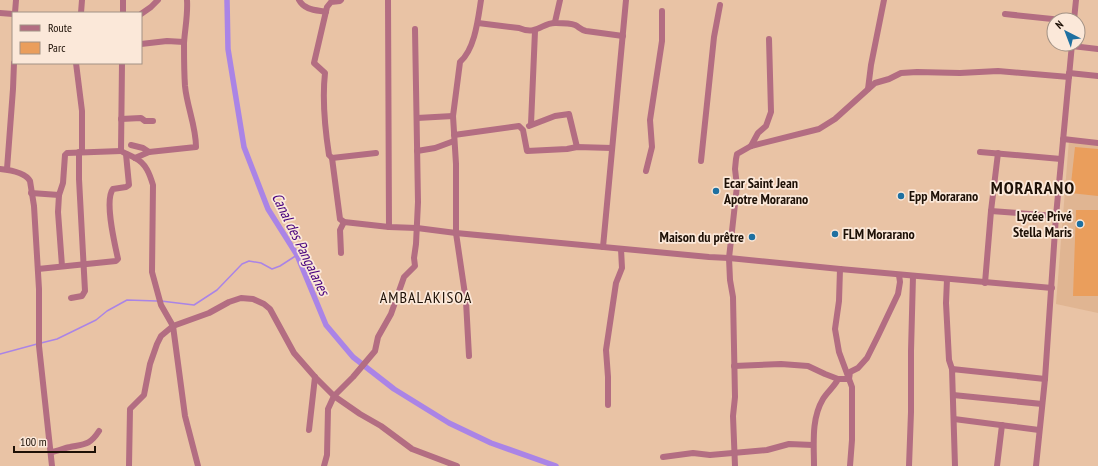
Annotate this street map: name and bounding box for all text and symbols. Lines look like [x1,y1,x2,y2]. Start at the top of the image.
legend [12,12,142,64]
north arrow [1046,12,1086,52]
text: N [1052,17,1066,32]
text: Route [48,20,72,35]
text: Parc [48,40,66,55]
place label: Ecar Saint Jean Apotre Morarano [723,174,808,208]
district label: MORARANO [991,176,1075,199]
marker: Ecar Saint Jean Apotre Morarano [711,186,721,196]
place label: Epp Morarano [909,187,978,205]
water label: Canal des Pangalanes [268,190,335,300]
marker: Epp Morarano [896,191,906,201]
place label: Lycée Privé Stella Maris [1013,207,1072,241]
marker: Lycée Privé Stella Maris [1075,219,1085,229]
place label: FLM Morarano [843,225,915,243]
place label: Maison du prêtre [660,228,744,246]
marker: FLM Morarano [830,229,840,239]
marker: Maison du prêtre [747,232,757,242]
district label: AMBALAKISOA [380,287,472,307]
scale bar [14,428,95,454]
text: 100 m [20,434,47,449]

